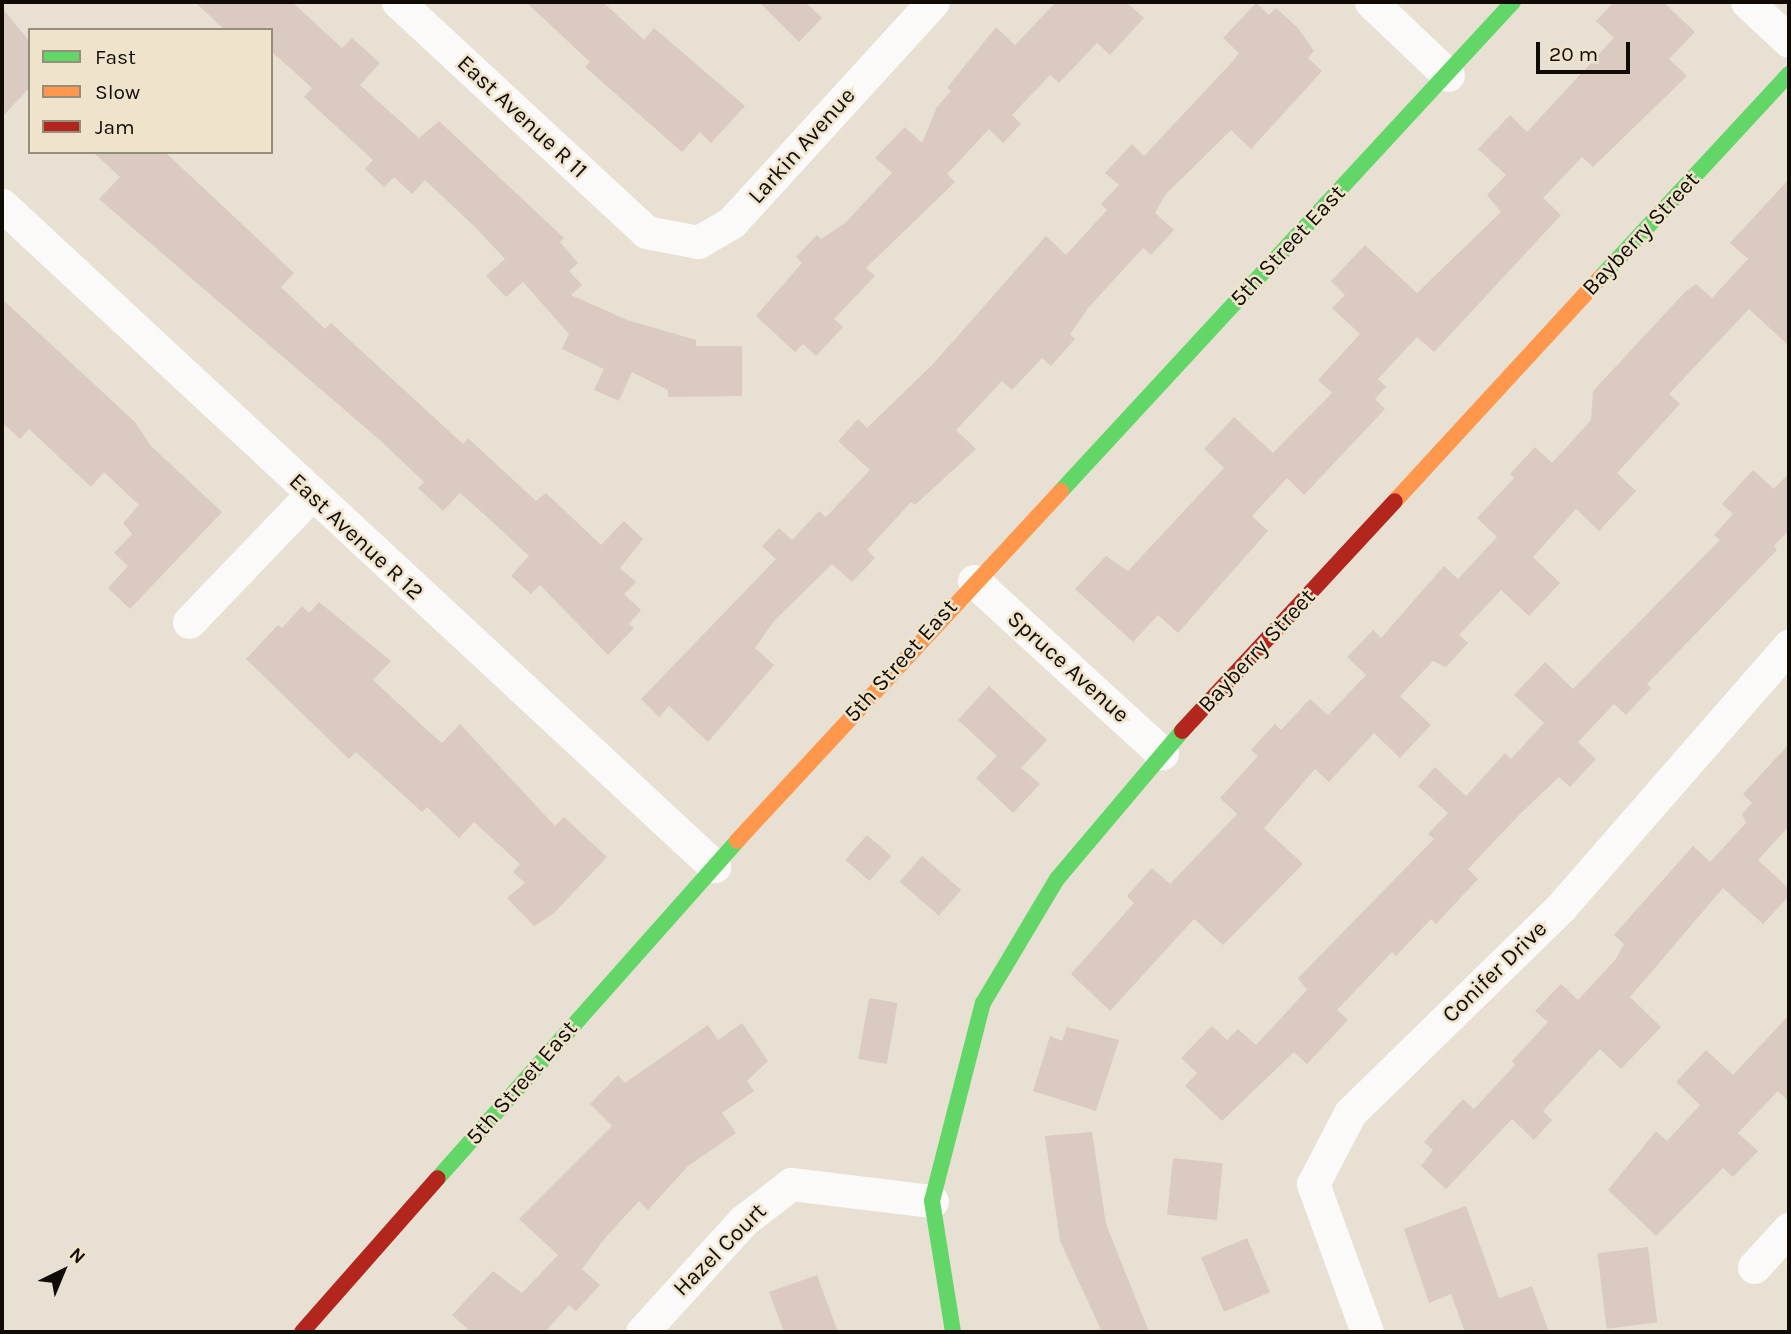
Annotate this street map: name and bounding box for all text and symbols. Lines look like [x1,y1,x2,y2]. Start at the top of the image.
legend [28,28,273,154]
scale bar [1539,28,1634,72]
text: 20 m [1549,42,1598,66]
text: Fast [95,45,136,69]
street label: East Avenue R 11 [451,50,593,184]
text: Slow [95,80,140,104]
street label: Larkin Avenue [743,82,861,210]
text: Jam [95,115,135,139]
street label: Bayberry Street [1577,166,1705,302]
street label: 5th Street East [1225,180,1351,312]
street label: East Avenue R 12 [283,468,429,606]
street label: Bayberry Street [1193,583,1321,719]
street label: 5th Street East [839,594,963,728]
street label: Spruce Avenue [1001,605,1135,729]
street label: Conifer Drive [1437,915,1553,1029]
street label: 5th Street East [460,1015,584,1151]
street label: Hazel Court [668,1198,772,1302]
north arrow [28,1236,98,1306]
text: N [65,1243,90,1268]

